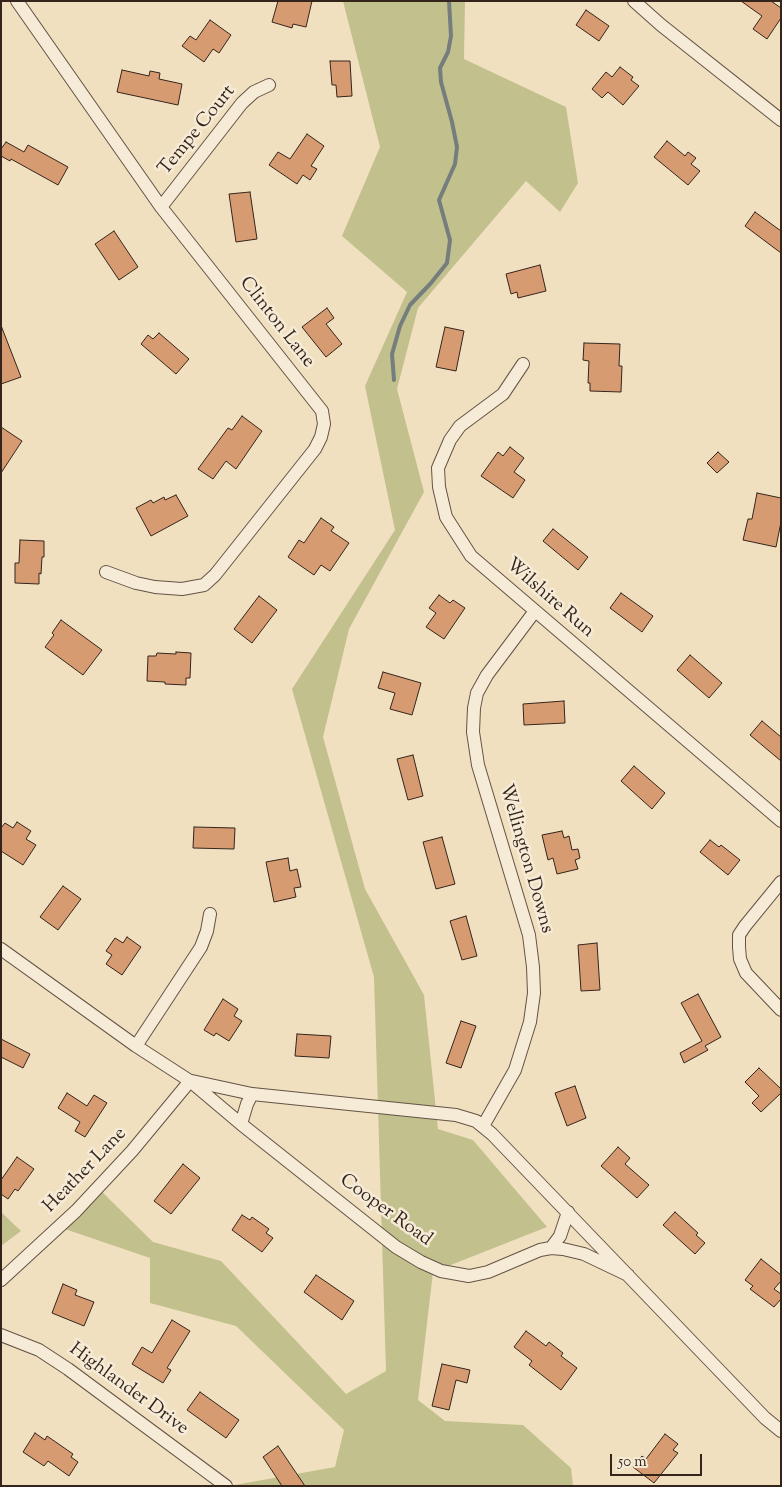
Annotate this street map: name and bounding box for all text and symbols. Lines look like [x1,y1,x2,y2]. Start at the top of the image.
street label: Tempe Court [155,81,241,181]
street label: Clinton Lane [233,273,319,373]
street label: Wilshire Run [500,554,598,644]
street label: Wellington Downs [493,782,557,936]
street label: Heather Lane [40,1123,132,1219]
street label: Cooper Road [334,1170,436,1252]
street label: Highlander Drive [64,1339,192,1441]
scale bar [612,1444,704,1476]
text: 50 m [618,1452,647,1473]

